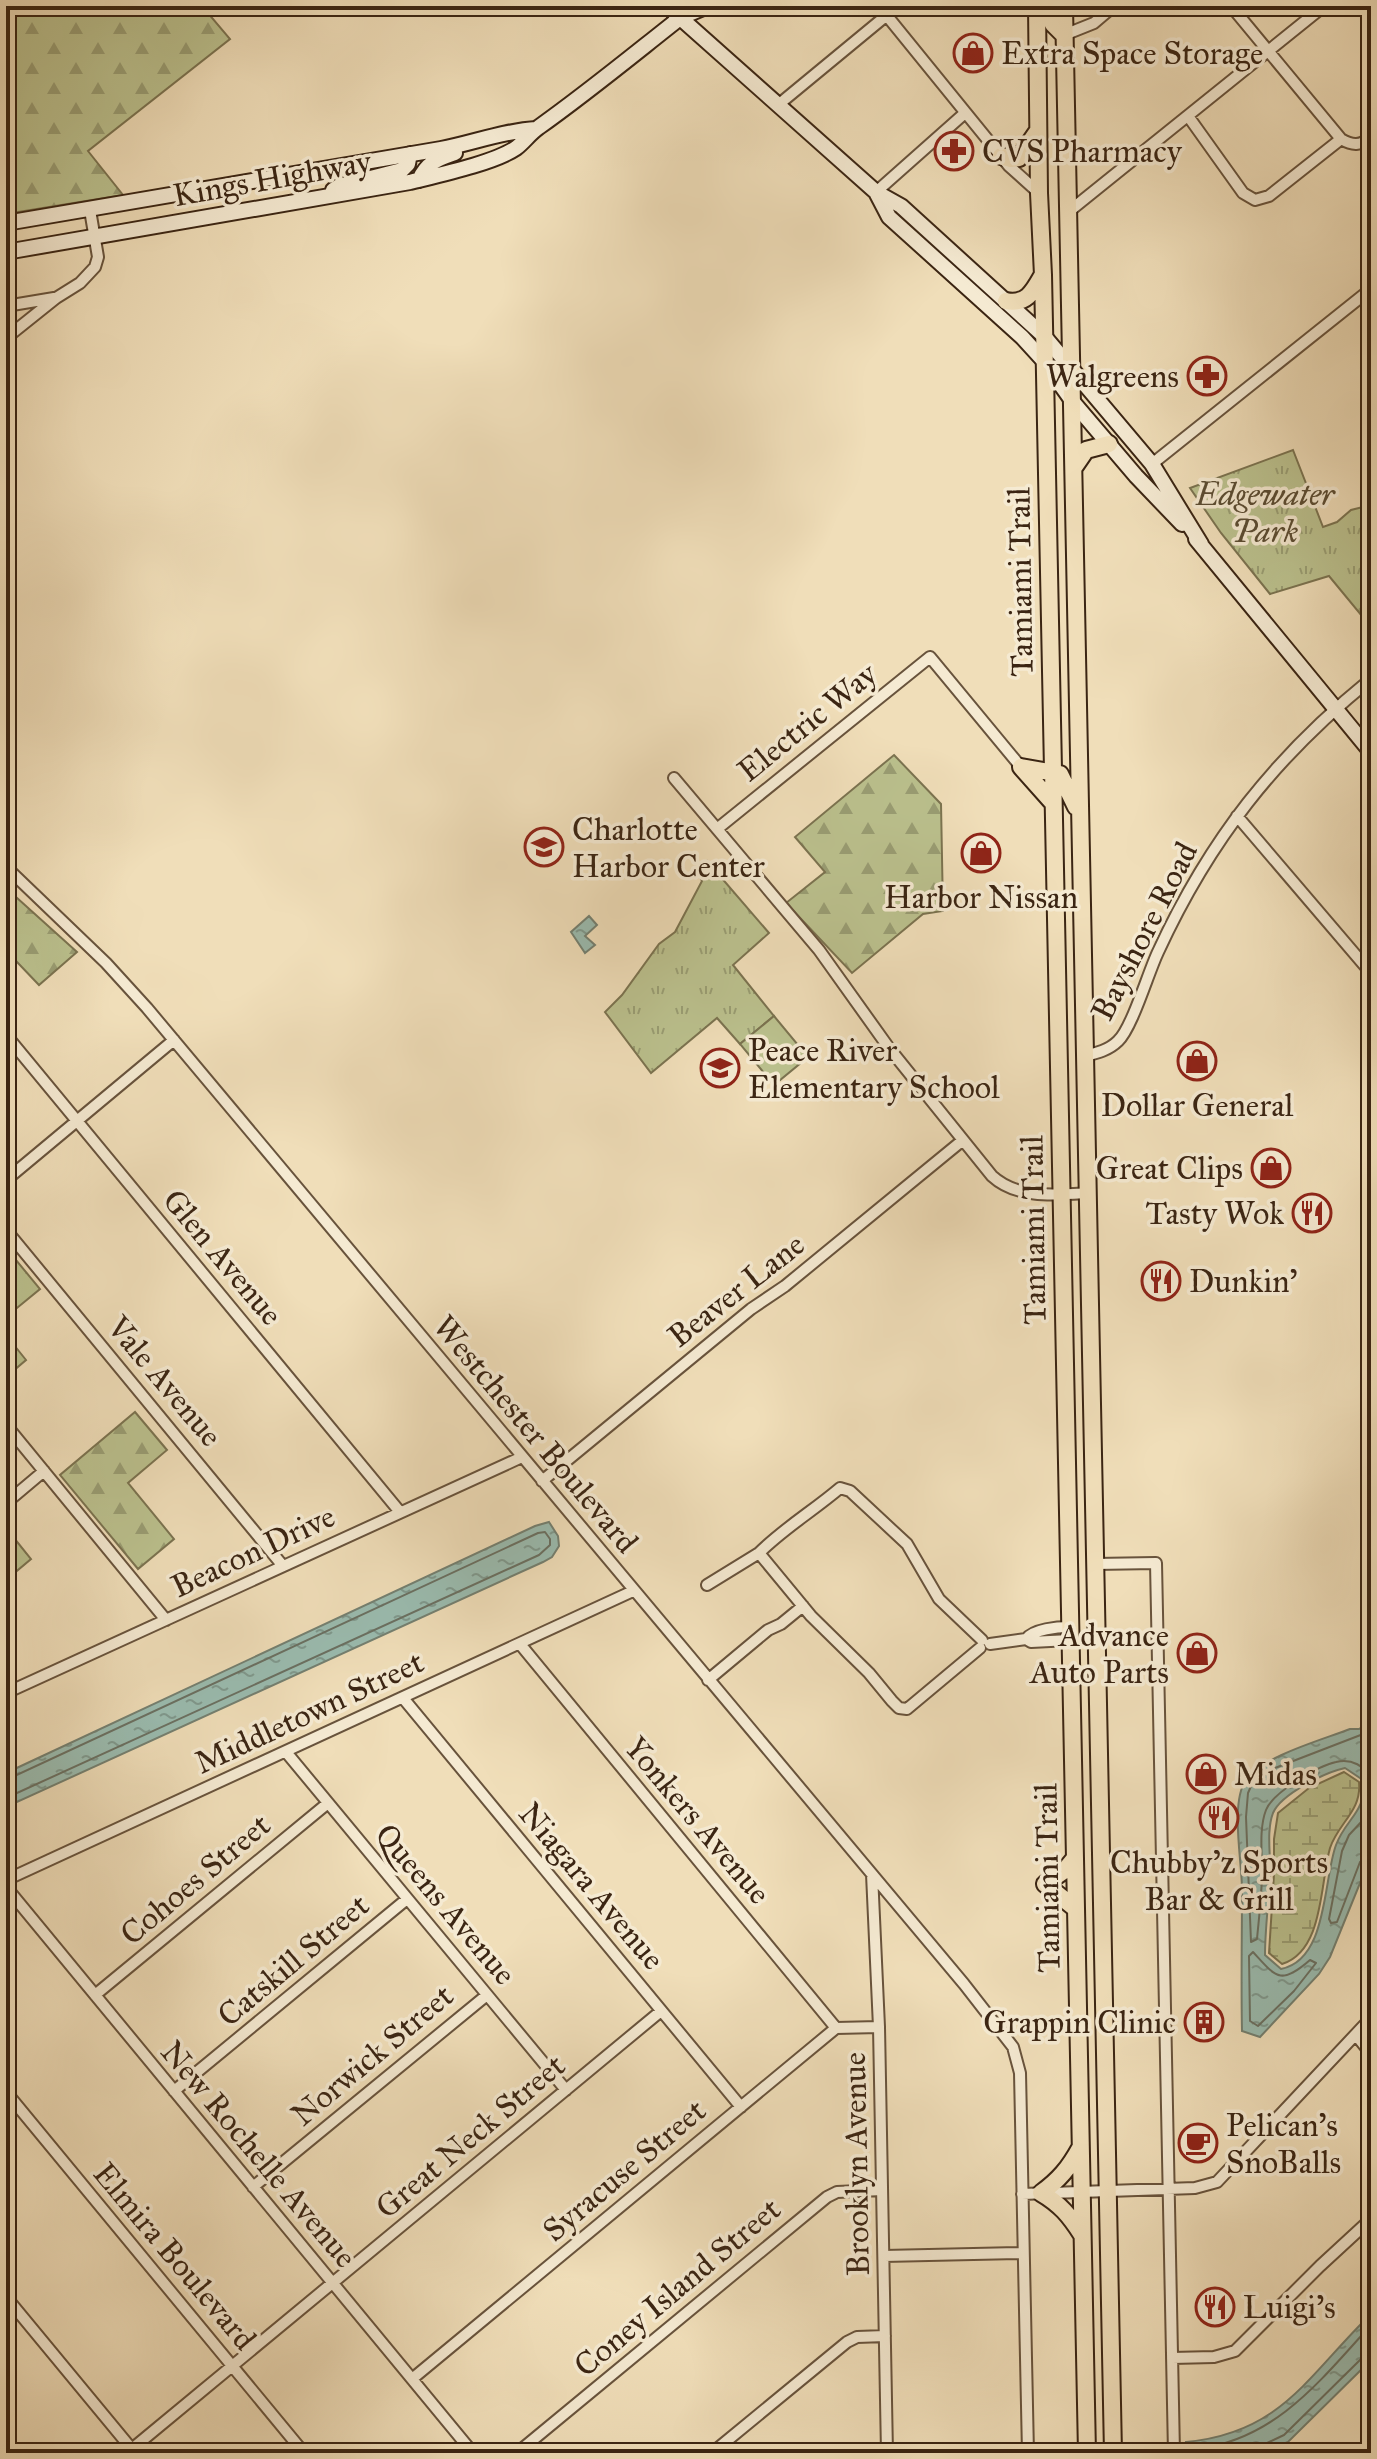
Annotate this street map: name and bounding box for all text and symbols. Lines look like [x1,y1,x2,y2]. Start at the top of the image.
shop icon: Extra Space Storage [952,32,994,74]
place label: Extra Space Storage [1001,34,1263,73]
pharmacy icon: CVS Pharmacy [933,130,975,172]
place label: CVS Pharmacy [982,132,1183,171]
street label: Kings Highway [170,142,375,215]
pharmacy icon: Walgreens [1186,355,1228,397]
place label: Walgreens [1046,357,1179,396]
park label: Edgewater Park [1195,475,1336,551]
street label: Tamiami Trail [999,487,1042,677]
street label: Electric Way [730,654,886,790]
place label: Charlotte Harbor Center [572,810,765,886]
school or university icon: Charlotte Harbor Center [523,826,565,868]
shop icon: Harbor Nissan [960,832,1002,874]
street label: Bayshore Road [1083,835,1206,1027]
place label: Harbor Nissan [884,878,1078,917]
place label: Peace River Elementary School [748,1031,1000,1107]
shop icon: Dollar General [1176,1040,1218,1082]
school or university icon: Peace River Elementary School [699,1047,741,1089]
place label: Dollar General [1101,1086,1294,1125]
street label: Tamiami Trail [1012,1135,1055,1325]
shop icon: Great Clips [1250,1147,1292,1189]
place label: Great Clips [1096,1149,1243,1188]
street label: Glen Avenue [154,1181,291,1333]
restaurant icon: Tasty Wok [1291,1192,1333,1234]
place label: Tasty Wok [1146,1194,1284,1233]
street label: Beaver Lane [660,1225,812,1356]
restaurant icon: Dunkin' [1140,1260,1182,1302]
place label: Dunkin' [1189,1262,1298,1301]
street label: Vale Avenue [98,1307,230,1454]
street label: Westchester Boulevard [425,1308,646,1561]
street label: Beacon Drive [165,1497,341,1606]
place label: Advance Auto Parts [1028,1616,1169,1692]
shop icon: Advance Auto Parts [1176,1632,1218,1674]
street label: Middletown Street [189,1642,430,1783]
street label: Yonkers Avenue [616,1729,779,1912]
shop icon: Midas [1185,1753,1227,1795]
place label: Midas [1234,1755,1317,1794]
street label: Tamiami Trail [1026,1783,1069,1973]
street label: Niagara Avenue [510,1795,673,1978]
restaurant icon: Chubby'z Sports Bar & Grill [1198,1797,1240,1839]
street label: Cohoes Street [113,1805,278,1953]
street label: Queens Avenue [367,1816,524,1993]
place label: Chubby'z Sports Bar & Grill [1110,1843,1328,1919]
street label: Catskill Street [210,1886,377,2035]
street label: Norwick Street [283,1976,461,2134]
building icon: Grappin Clinic [1183,2001,1225,2043]
place label: Grappin Clinic [983,2003,1176,2042]
street label: New Rochelle Avenue [152,2033,365,2276]
street label: Great Neck Street [368,2046,573,2227]
street label: Brooklyn Avenue [835,2052,878,2276]
street label: Syracuse Street [535,2091,714,2250]
place label: Pelican's SnoBalls [1226,2106,1341,2182]
cafe icon: Pelican's SnoBalls [1177,2122,1219,2164]
street label: Elmira Boulevard [85,2155,264,2358]
street label: Coney Island Street [566,2190,789,2385]
restaurant icon: Luigi's [1194,2286,1236,2328]
place label: Luigi's [1243,2288,1336,2327]

